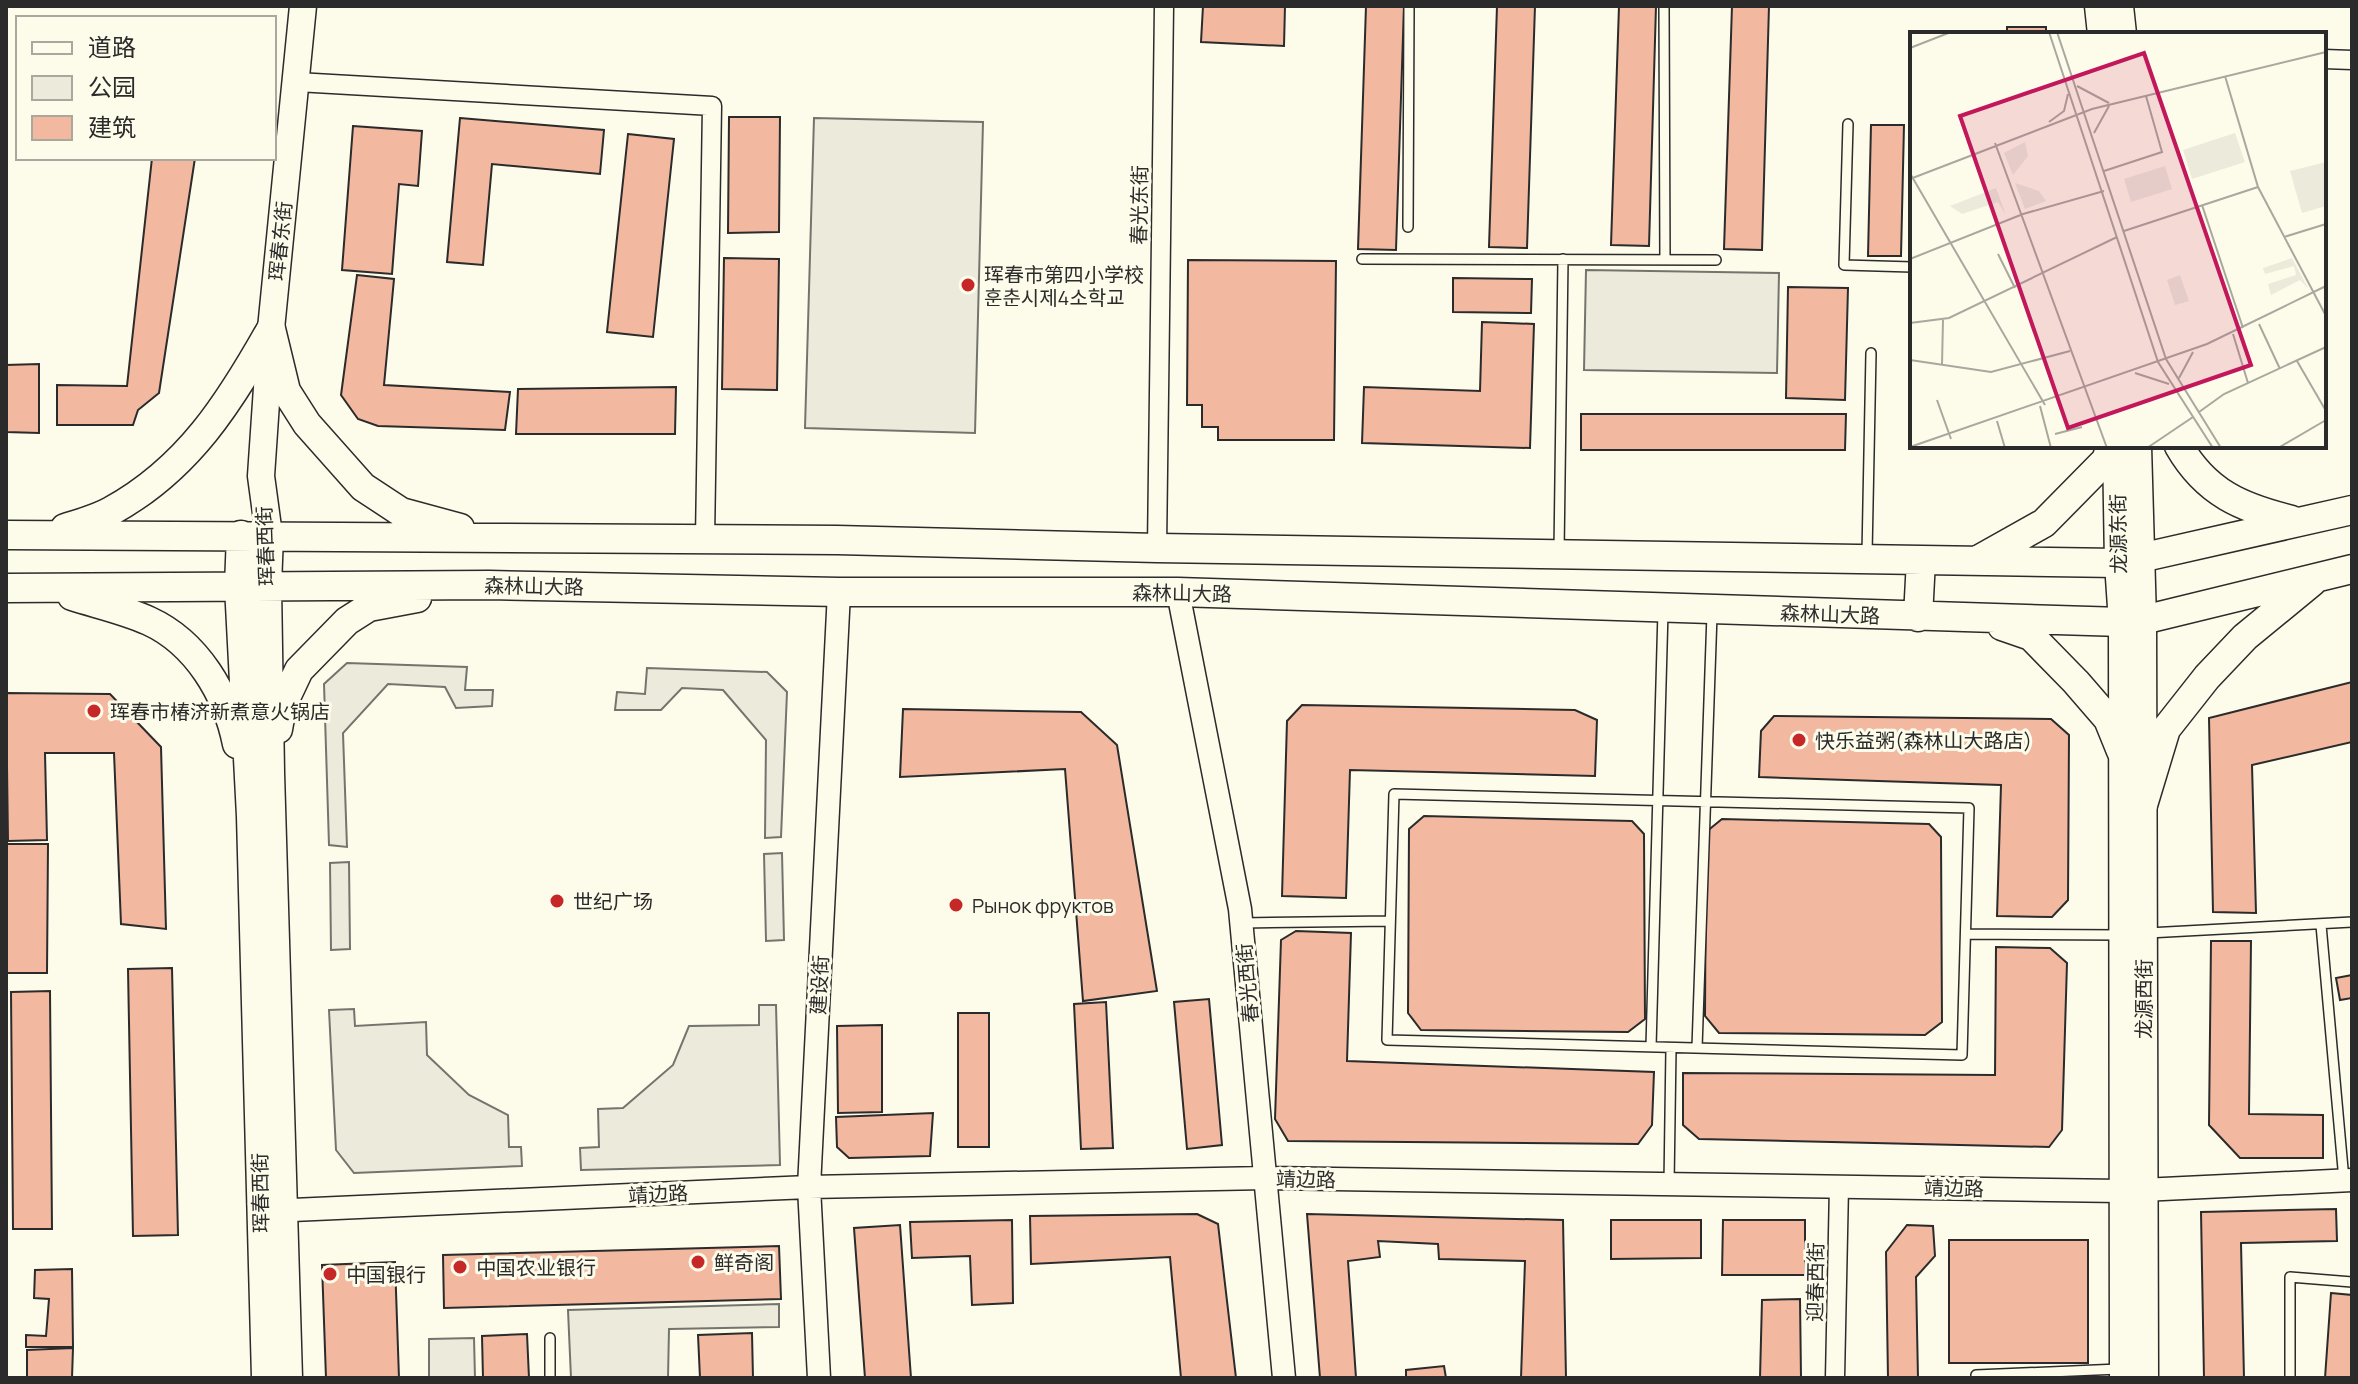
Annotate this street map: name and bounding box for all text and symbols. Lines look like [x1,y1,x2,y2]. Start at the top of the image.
legend [16,16,276,160]
text: 道路 [88,30,136,63]
inset map [1910,32,2326,448]
text: 公园 [88,70,136,103]
text: 建筑 [88,110,136,143]
street label: 春光东街 [1125,165,1153,245]
street label: 珲春东街 [262,200,298,282]
place label: 珲春市第四小学校 훈춘시제4소학교 [984,261,1144,311]
marker: 珲春市第四小学校 훈춘시제4소학교 [959,276,977,294]
street label: 龙源东街 [2104,494,2132,574]
street label: 珲春西街 [250,506,280,586]
street label: 森林山大路 [484,572,584,600]
street label: 森林山大路 [1132,579,1232,607]
street label: 森林山大路 [1780,599,1880,629]
place label: 珲春市椿济新煮意火锅店 [110,698,330,725]
marker: 珲春市椿济新煮意火锅店 [85,702,103,720]
place label: 快乐益粥(森林山大路店) [1815,727,2032,754]
marker: 快乐益粥(森林山大路店) [1790,731,1808,749]
place label: 世纪广场 [573,888,653,915]
marker: 世纪广场 [548,892,566,910]
place label: Рынок фруктов [972,892,1114,919]
marker: Рынок фруктов [947,896,965,914]
street label: 春光西街 [1230,942,1264,1024]
street label: 建设街 [804,954,834,1016]
street label: 龙源西街 [2130,959,2157,1039]
street label: 珲春西街 [246,1153,274,1233]
street label: 靖边路 [1276,1165,1336,1193]
street label: 靖边路 [1924,1174,1984,1202]
street label: 靖边路 [627,1179,689,1209]
street label: 迎春西街 [1801,1242,1829,1322]
place label: 鲜奇阁 [714,1249,774,1276]
marker: 鲜奇阁 [689,1253,707,1271]
place label: 中国农业银行 [476,1254,596,1281]
marker: 中国农业银行 [451,1258,469,1276]
place label: 中国银行 [346,1261,426,1288]
marker: 中国银行 [321,1265,339,1283]

